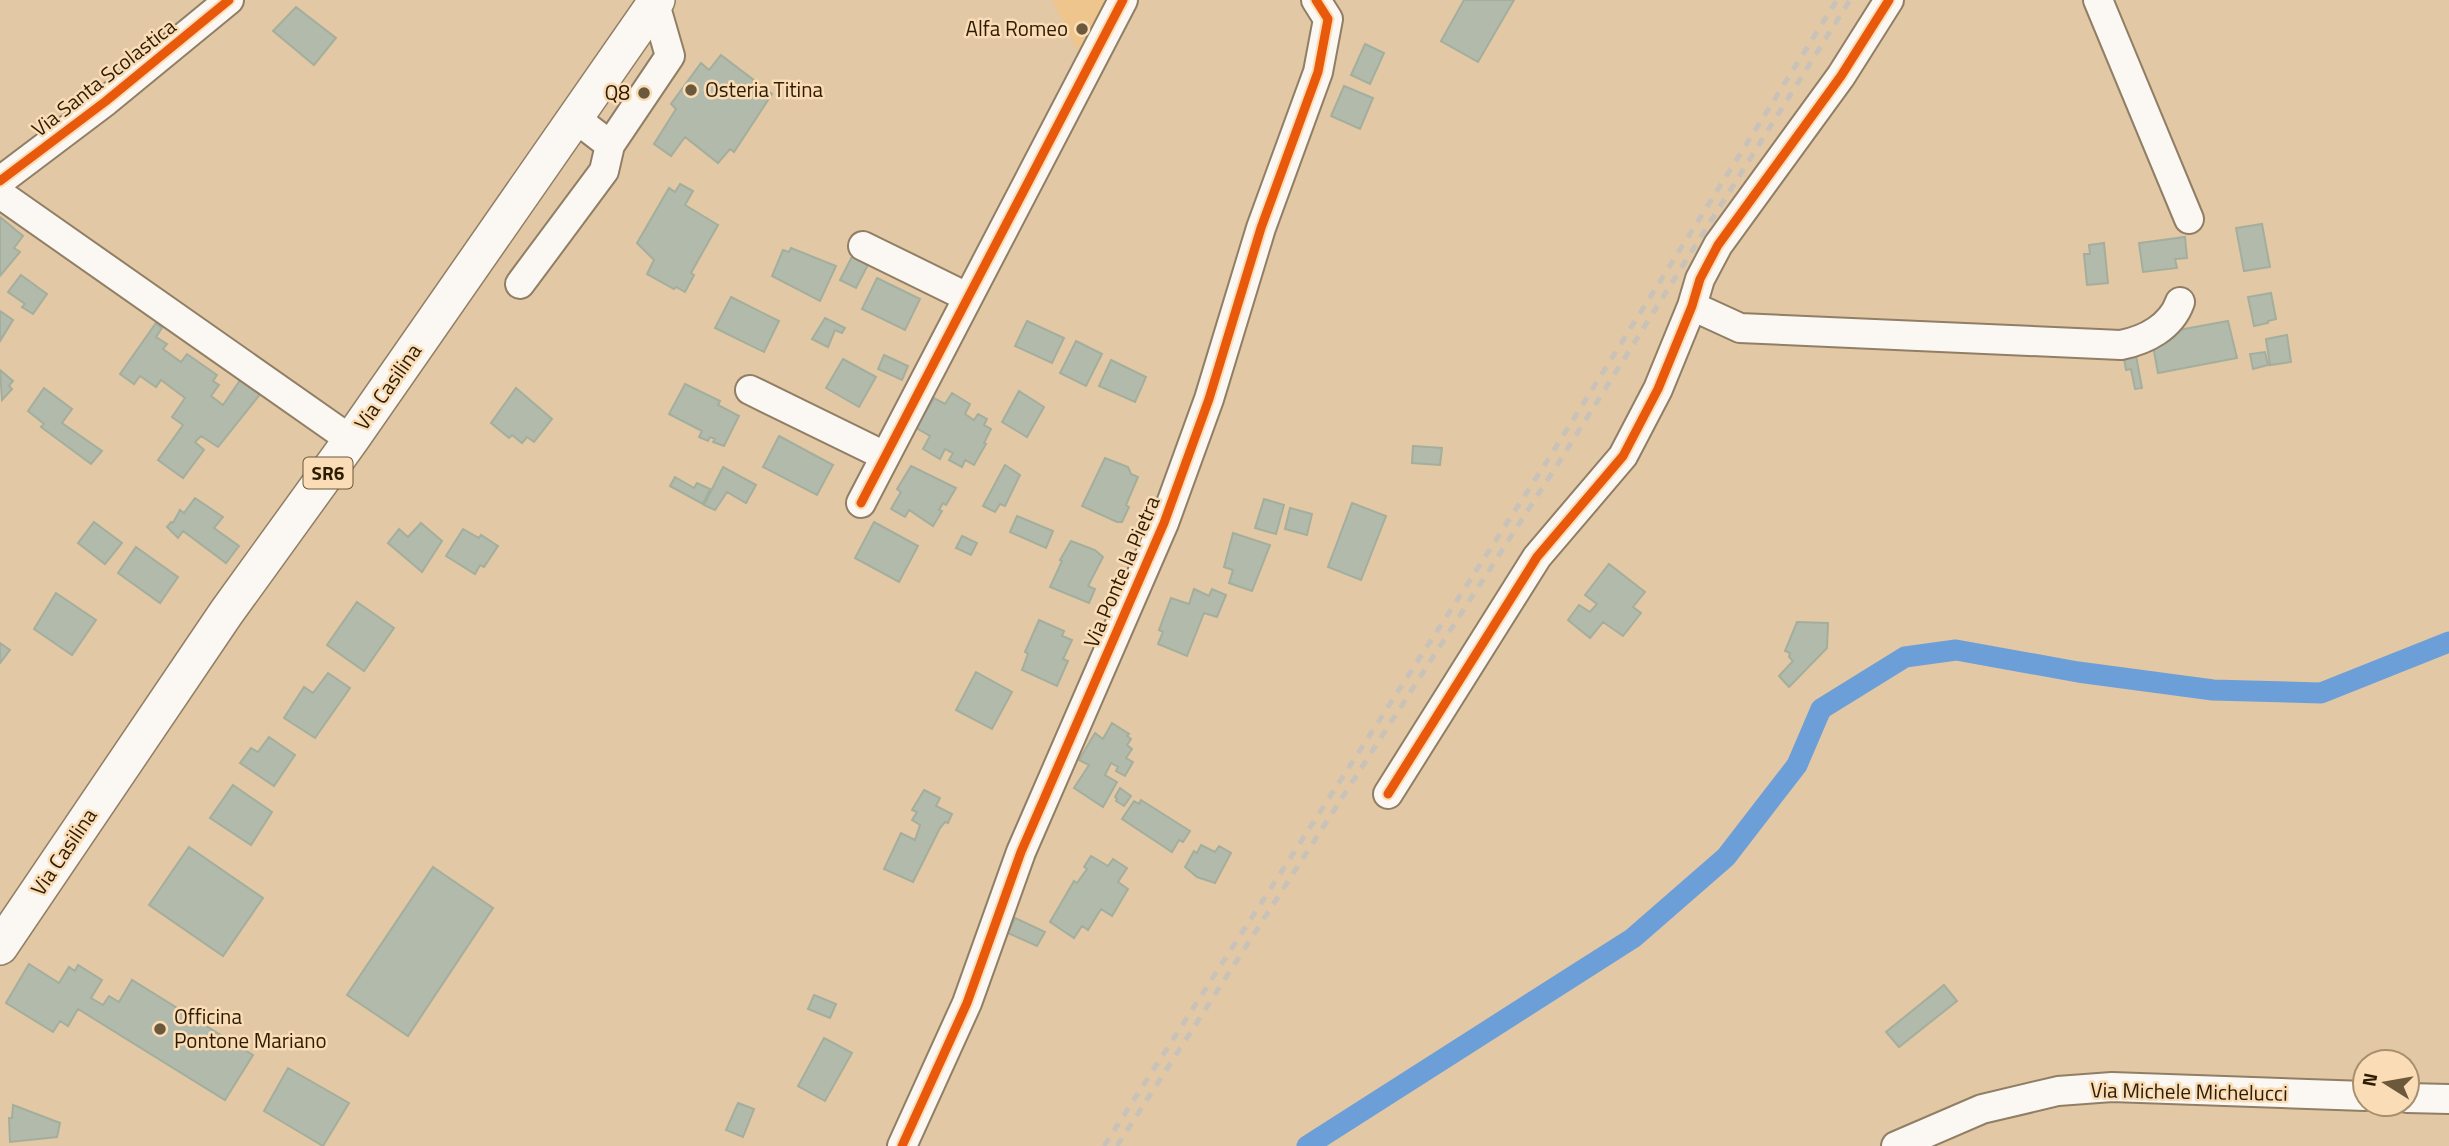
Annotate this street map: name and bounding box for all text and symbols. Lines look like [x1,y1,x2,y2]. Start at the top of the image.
street label: Via Santa Scolastica [24,10,183,144]
place label: Alfa Romeo [965,12,1068,44]
marker: Alfa Romeo [1074,21,1090,37]
place label: Osteria Titina [705,73,823,105]
place label: Q8 [604,76,630,108]
marker: Osteria Titina [683,82,699,98]
marker: Q8 [636,85,652,101]
street label: Via Casilina [346,336,429,436]
road number: SR6 [304,458,352,488]
street label: Via Ponte la Pietra [1075,490,1168,652]
street label: Via Casilina [22,801,105,902]
place label: Officina Pontone Mariano [174,1000,327,1056]
marker: Officina Pontone Mariano [152,1021,168,1037]
north arrow [2351,1048,2421,1118]
text: N [2353,1070,2384,1089]
street label: Via Michele Michelucci [2090,1073,2288,1109]

